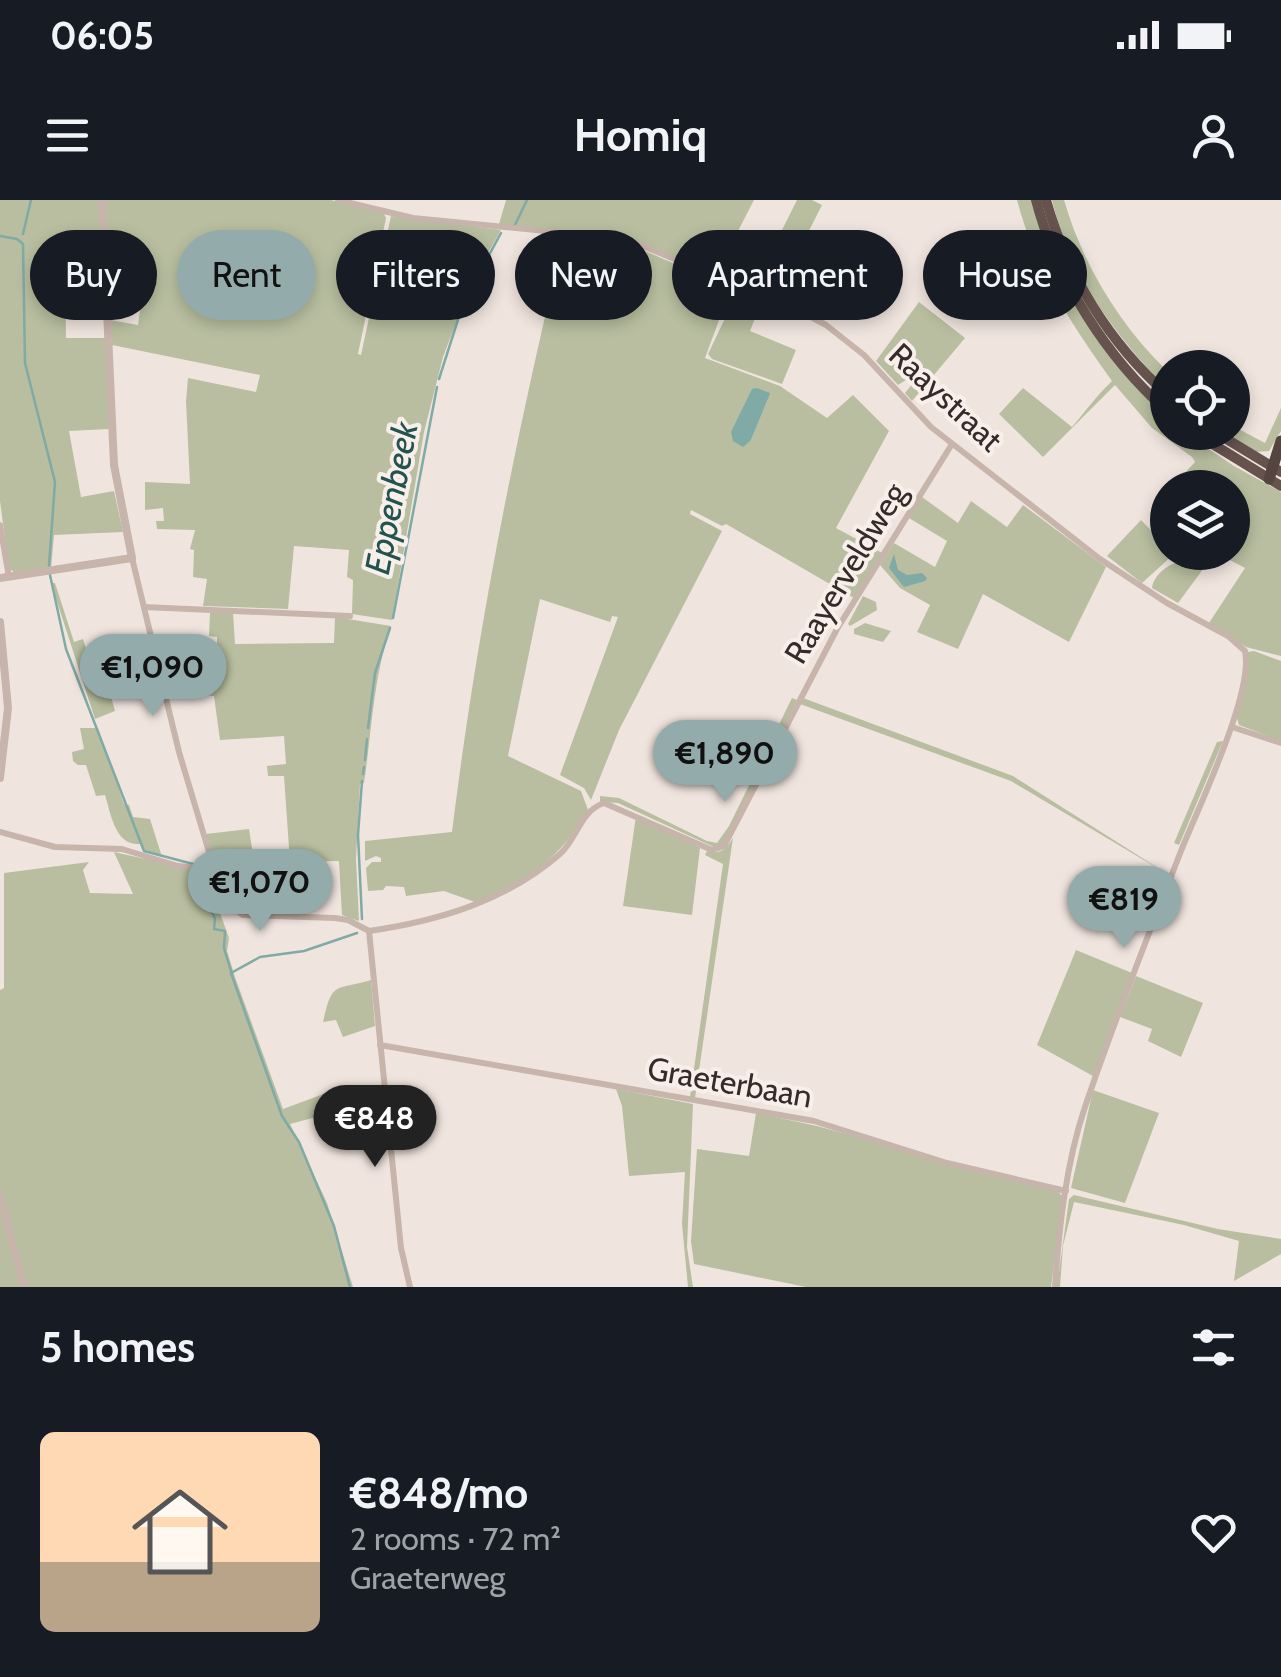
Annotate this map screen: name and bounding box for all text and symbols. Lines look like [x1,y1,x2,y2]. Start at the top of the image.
text: 06:05 [50,12,154,59]
icon: menu [40,108,95,163]
text: Homiq [574,108,707,162]
icon: person [1186,108,1241,163]
chip: Buy [30,230,157,320]
chip: Rent [177,230,316,320]
chip: Filters [336,230,495,320]
chip: New [515,230,652,320]
chip: Apartment [672,230,903,320]
chip: House [923,230,1087,320]
street label: Raaystraat [881,335,1011,459]
map controls [1150,350,1250,570]
button: locate [1150,350,1250,450]
water label: Eppenbeek [355,417,427,578]
button: layers [1150,470,1250,570]
street label: Raayerveldweg [776,475,915,670]
pin: €1,090 [72,634,234,719]
text: €1,090 [102,647,204,686]
pin: €1,890 [644,720,806,805]
text: €1,890 [675,733,775,772]
pin: €1,070 [179,849,341,934]
text: €1,070 [210,862,310,901]
pin: €819 [1065,866,1183,951]
text: €819 [1089,879,1159,918]
street label: Graeterbaan [645,1048,815,1116]
pin: €848 [316,1085,434,1170]
text: €848 [335,1098,415,1137]
icon: filters [1186,1320,1241,1375]
text: 5 homes [40,1321,195,1373]
text: €848/mo [350,1467,528,1519]
icon: home [120,1472,240,1592]
icon: heart [1186,1505,1241,1560]
text: 2 rooms · 72 m² [350,1519,561,1558]
text: Graeterweg [350,1558,505,1597]

